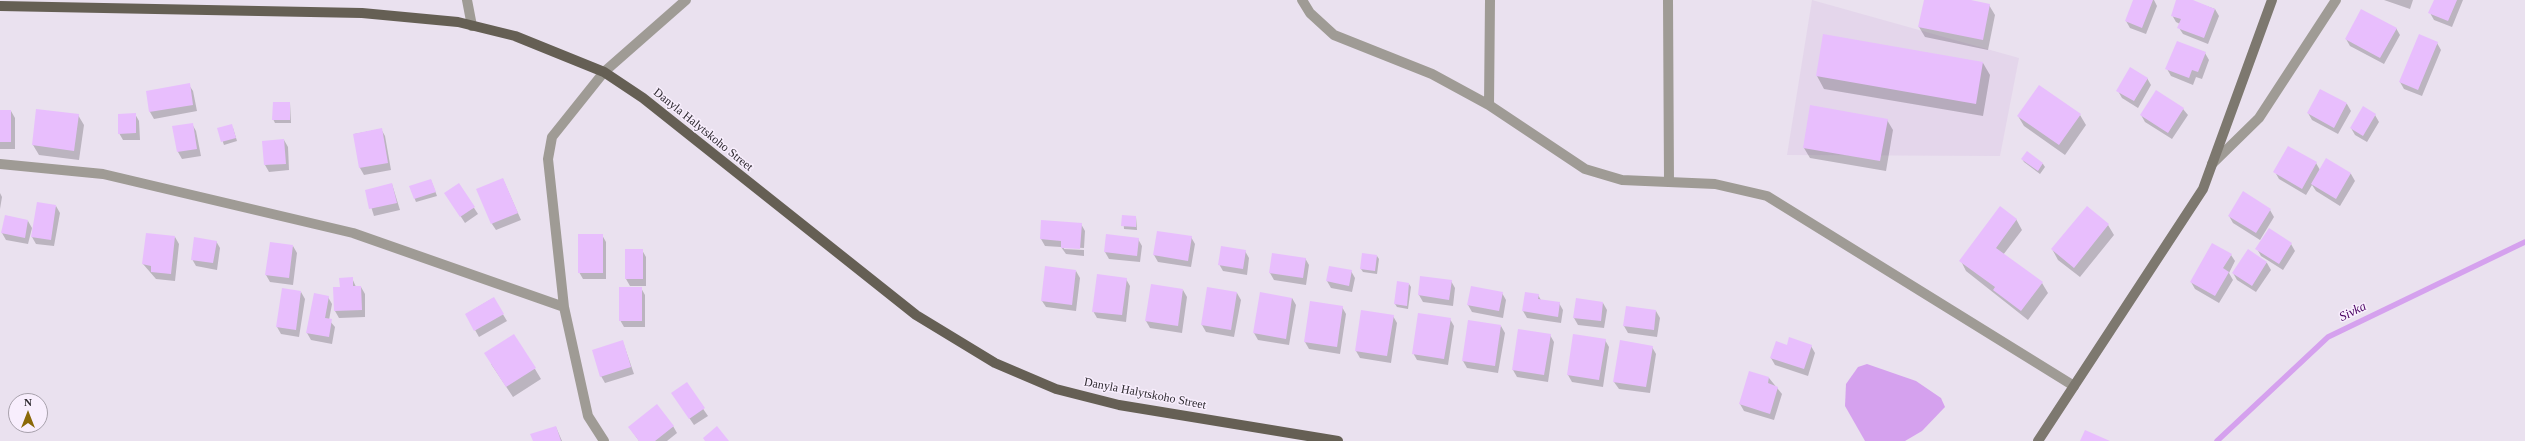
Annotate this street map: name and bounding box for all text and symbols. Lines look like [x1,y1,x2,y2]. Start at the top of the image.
street label: Danyla Halytskoho Street [650,85,756,175]
water label: Sivka [2337,299,2369,325]
street label: Danyla Halytskoho Street [1083,375,1207,413]
north arrow [8,393,48,433]
text: N [24,396,32,408]

